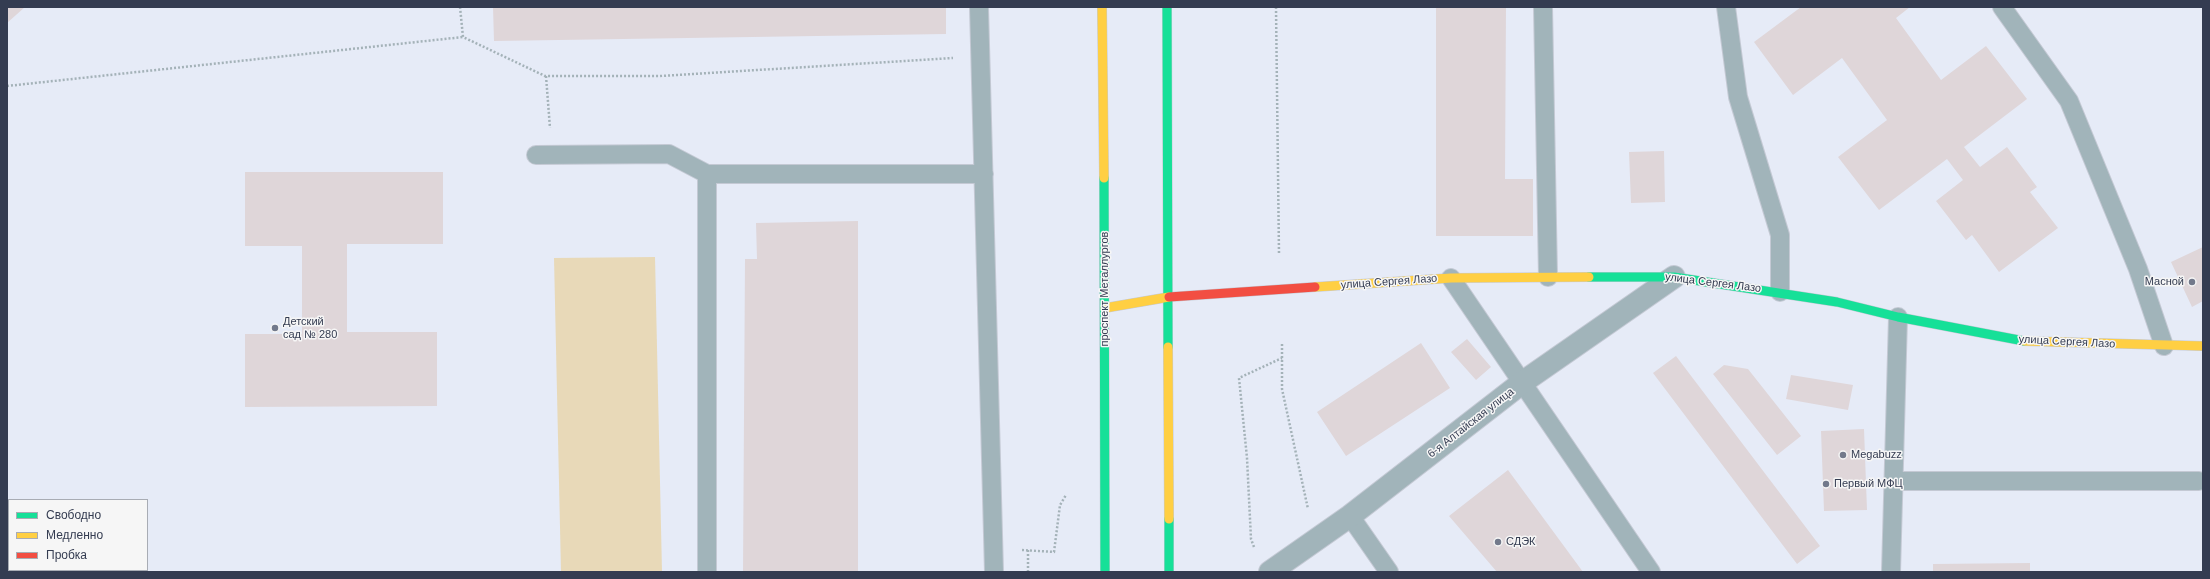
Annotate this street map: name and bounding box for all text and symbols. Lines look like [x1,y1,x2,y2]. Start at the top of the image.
street label: проспект Металлургов [1098,232,1112,346]
street label: улица Сергея Лазо [1664,271,1762,295]
street label: улица Сергея Лазо [1340,272,1438,292]
place label: Масной [2145,275,2184,289]
marker: Масной [2187,277,2197,287]
place label: Детский сад № 280 [283,315,337,341]
marker: Детский сад № 280 [270,323,280,333]
street label: улица Сергея Лазо [2018,333,2116,351]
street label: 6-я Алтайская улица [1425,385,1517,461]
place label: Megabuzz [1851,448,1902,462]
marker: Megabuzz [1838,450,1848,460]
place label: Первый МФЦ [1834,477,1903,491]
marker: Первый МФЦ [1821,479,1831,489]
legend [8,499,148,571]
text: Свободно [46,508,101,522]
text: Медленно [46,528,103,542]
place label: СДЭК [1506,535,1535,549]
marker: СДЭК [1493,537,1503,547]
text: Пробка [46,548,87,562]

